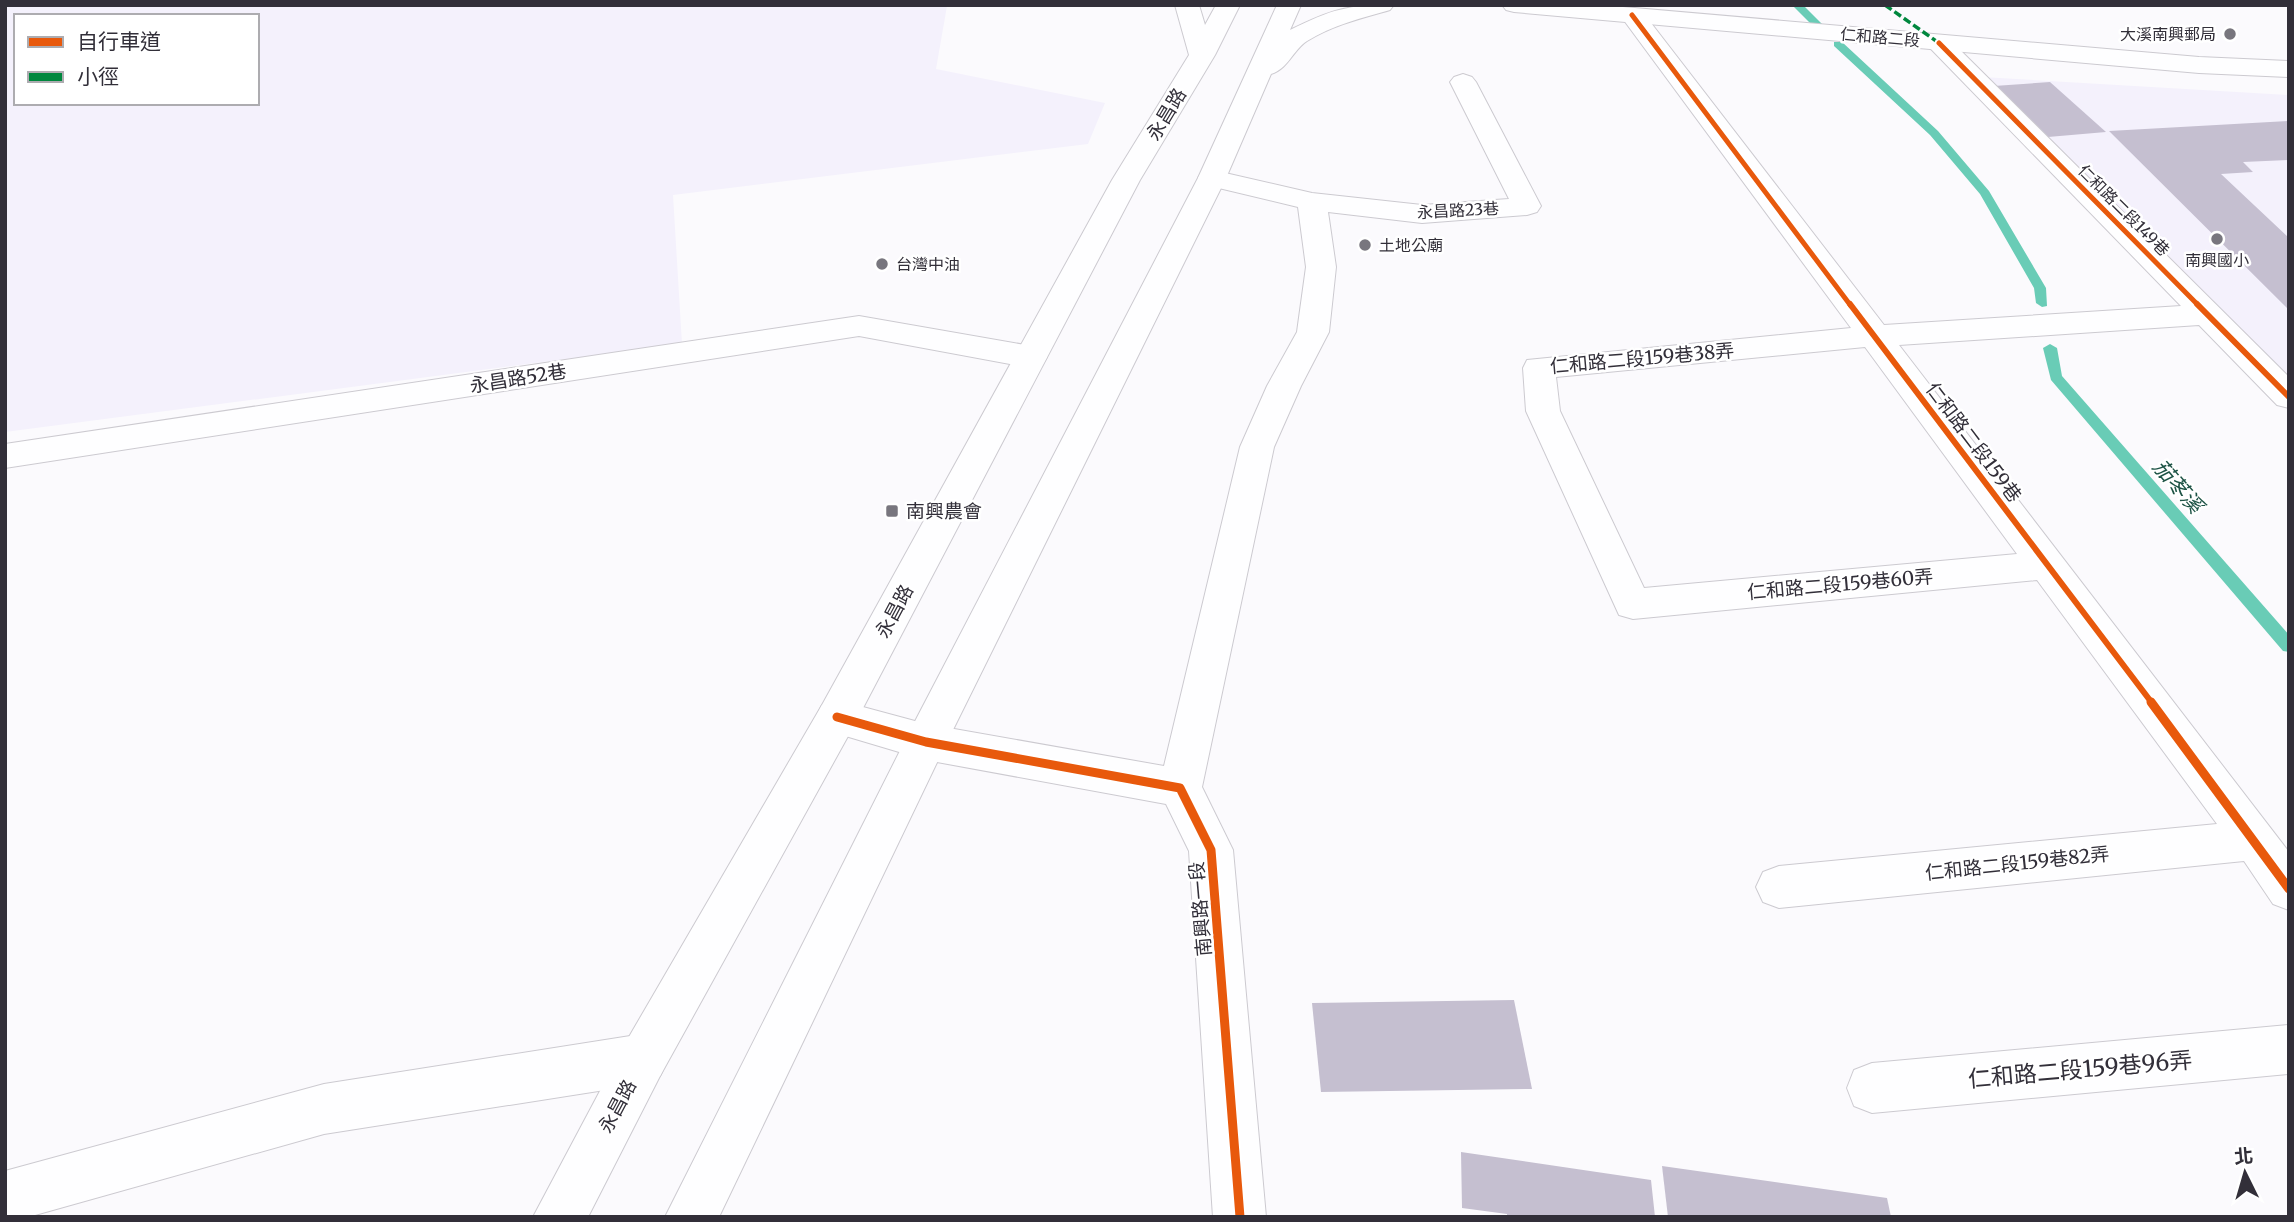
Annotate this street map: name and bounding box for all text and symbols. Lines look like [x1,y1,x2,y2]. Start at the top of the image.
legend [14,14,259,105]
street label: 仁和路二段 [1839,24,1921,50]
place label: 大溪南興郵局 [2120,24,2216,44]
marker: 大溪南興郵局 [2222,26,2238,42]
text: 自行車道 [77,28,161,55]
text: 小徑 [77,63,119,90]
street label: 永昌路 [1141,83,1191,145]
street label: 仁和路二段149巷 [2074,160,2174,260]
street label: 永昌路23巷 [1416,198,1500,222]
marker: 南興國小 [2209,231,2225,247]
place label: 土地公廟 [1379,235,1443,255]
marker: 土地公廟 [1357,237,1373,253]
place label: 南興國小 [2185,250,2249,270]
place label: 台灣中油 [896,254,960,274]
marker: 台灣中油 [874,256,890,272]
street label: 仁和路二段159巷38弄 [1549,338,1735,378]
street label: 永昌路52巷 [468,359,568,397]
street label: 仁和路二段159巷 [1921,377,2027,507]
water label: 茄苳溪 [2147,453,2211,521]
place label: 南興農會 [906,499,982,523]
marker: 南興農會 [884,503,900,519]
street label: 仁和路二段159巷60弄 [1746,564,1934,604]
street label: 永昌路 [870,580,918,642]
street label: 仁和路二段159巷82弄 [1924,841,2110,885]
street label: 南興路一段 [1184,861,1216,957]
street label: 仁和路二段159巷96弄 [1967,1045,2193,1093]
street label: 永昌路 [593,1075,641,1137]
north arrow [2210,1138,2280,1208]
text: 北 [2233,1143,2254,1169]

